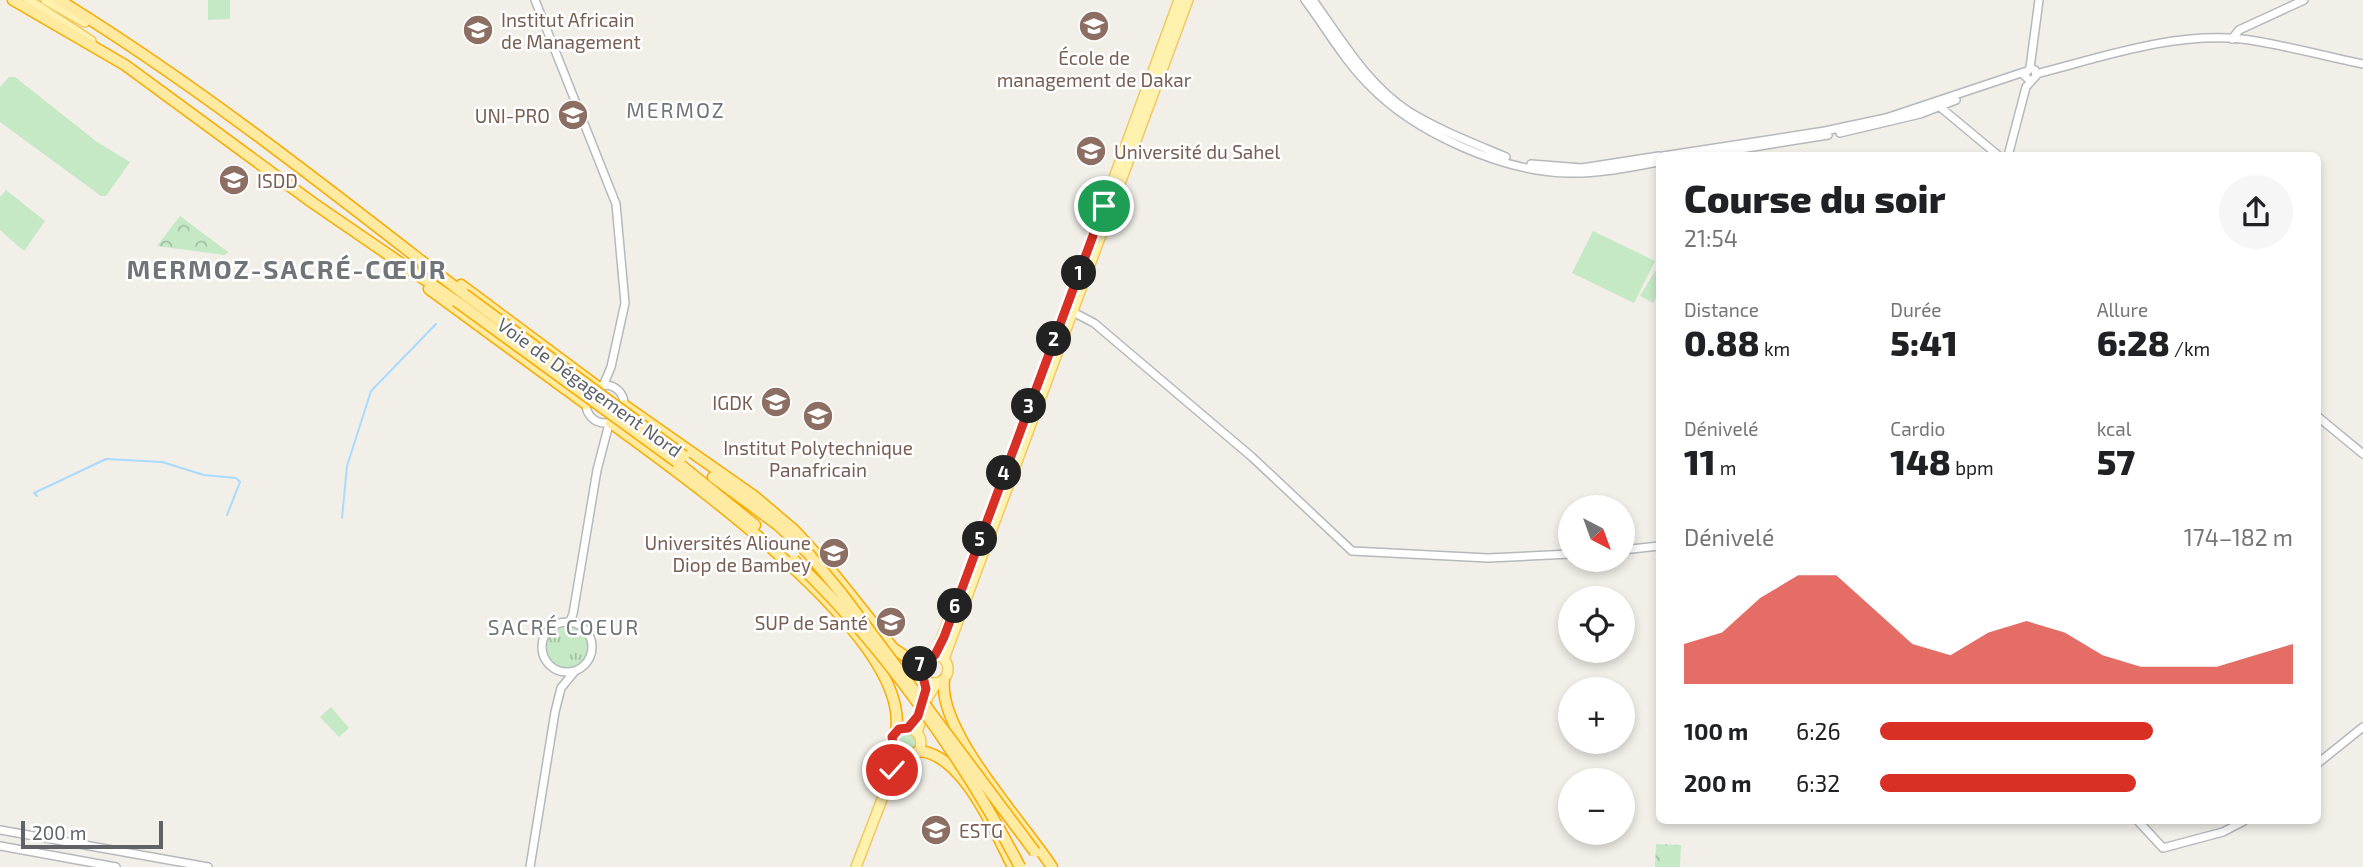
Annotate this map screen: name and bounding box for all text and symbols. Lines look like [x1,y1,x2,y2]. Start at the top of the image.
place label: Institut Africain de Management [501,8,641,53]
school or university icon: École de management de Dakar [1077,9,1111,43]
school or university icon: Institut Africain de Management [461,13,495,47]
place label: École de management de Dakar [997,46,1192,91]
district label: MERMOZ [626,97,726,122]
school or university icon: UNI-PRO [556,98,590,132]
place label: UNI-PRO [475,104,550,127]
school or university icon: Université du Sahel [1074,134,1108,168]
place label: Université du Sahel [1114,140,1281,163]
school or university icon: ISDD [217,163,251,197]
place label: ISDD [257,169,298,192]
text: Course du soir [1684,175,1945,221]
button: share [2219,175,2293,249]
pin [1074,176,1134,236]
icon: arrive [1085,187,1123,225]
text: 21:54 [1684,224,1738,252]
district label: MERMOZ-SACRÉ-CŒUR [126,253,448,284]
pin: 1 [1062,256,1096,290]
text: 1 [1074,261,1083,284]
text: Distance [1684,298,1759,321]
text: Durée [1890,298,1942,321]
text: Allure [2097,298,2148,321]
street label: Voie de Dégagement Nord [493,312,687,462]
text: 0.88 [1684,321,1760,363]
text: 5:41 [1890,321,1958,363]
text: 6:28 [2097,321,2170,363]
pin: 2 [1036,322,1072,356]
text: 2 [1048,327,1059,350]
text: km [1760,337,1790,360]
text: /km [2170,337,2210,360]
school or university icon: IGDK [759,385,793,419]
pin: 3 [1012,388,1046,424]
place label: IGDK [712,391,753,414]
text: 3 [1023,394,1034,417]
school or university icon: Institut Polytechnique Panafricain [801,399,835,433]
text: Dénivelé [1684,417,1759,440]
text: Cardio [1890,417,1945,440]
text: kcal [2097,417,2131,440]
place label: Institut Polytechnique Panafricain [723,436,913,481]
text: 11 [1684,440,1716,482]
text: 148 [1890,440,1951,482]
text: 57 [2097,440,2135,482]
pin: 4 [986,456,1021,490]
text: m [1716,456,1736,479]
text: bpm [1951,456,1994,479]
text: 4 [997,461,1010,484]
north arrow [1558,495,1634,572]
map controls [1558,495,1635,845]
pin: 5 [962,522,998,556]
text: Dénivelé [1684,523,1774,551]
text: 174–182 m [2184,523,2293,551]
text: 5 [974,527,985,550]
place label: Universités Alioune Diop de Bambey [645,531,811,576]
school or university icon: Universités Alioune Diop de Bambey [817,536,851,570]
button: locate [1558,586,1635,663]
pin: 6 [937,588,972,624]
text: 6 [949,594,960,617]
school or university icon: SUP de Santé [874,605,908,639]
place label: SUP de Santé [755,611,868,634]
district label: SACRÉ COEUR [488,614,640,639]
pin: 7 [902,646,937,682]
text: 7 [914,652,925,675]
button: + [1558,677,1635,754]
text: 100 m [1684,717,1748,745]
text: 6:26 [1796,717,1841,745]
pin [862,740,922,800]
icon: check [873,751,911,789]
button: − [1558,768,1635,845]
text: 200 m [1684,769,1752,797]
text: 6:32 [1796,769,1840,797]
school or university icon: ESTG [919,813,953,847]
scale bar [21,818,163,850]
place label: ESTG [959,819,1003,842]
text: 200 m [32,821,86,844]

